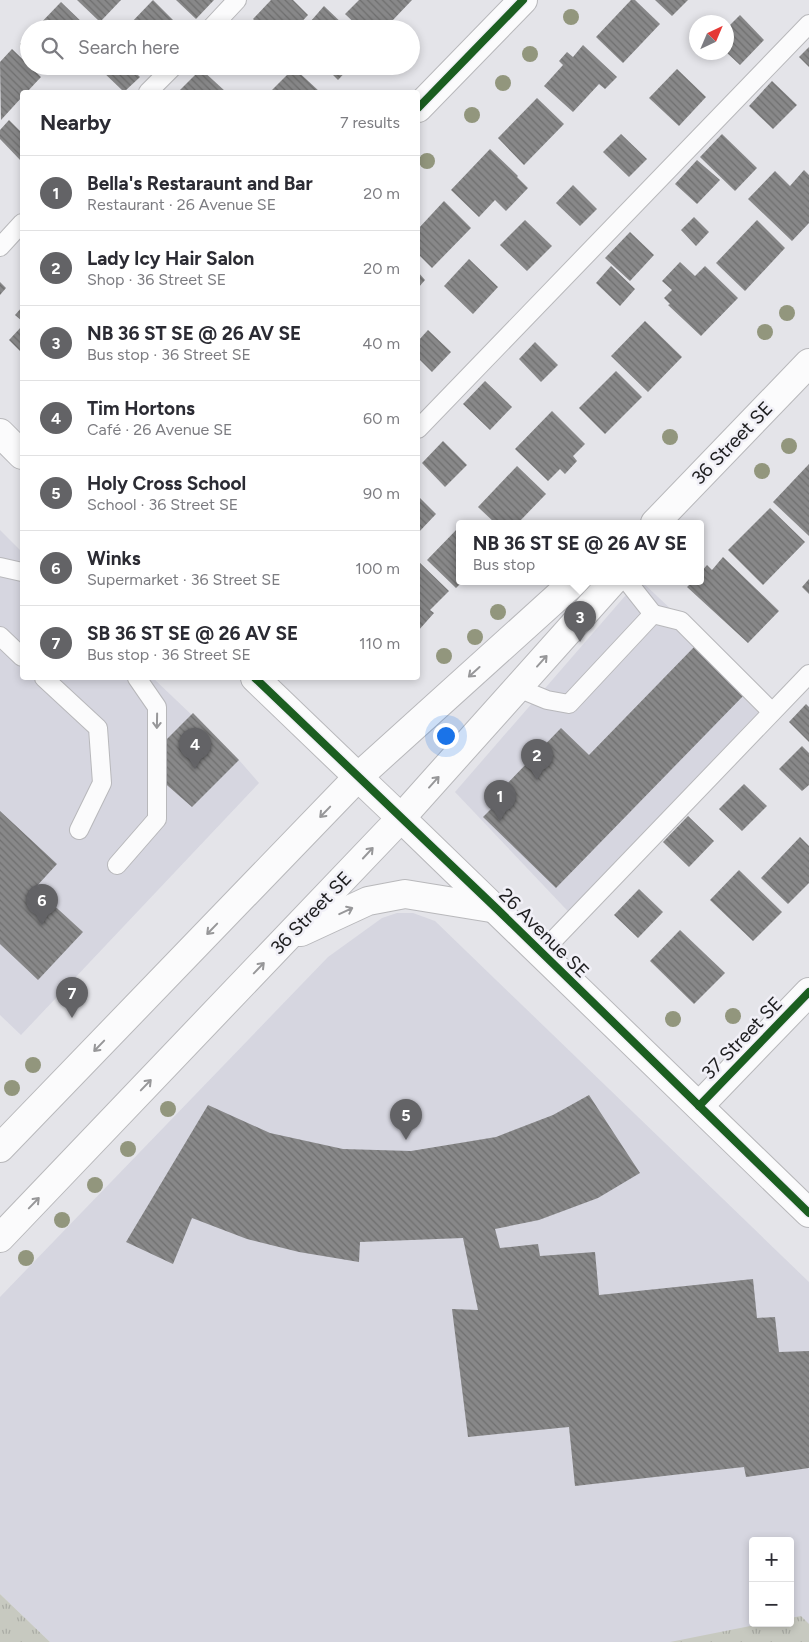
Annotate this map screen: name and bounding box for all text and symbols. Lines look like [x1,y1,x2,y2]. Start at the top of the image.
north arrow [689,15,734,60]
search box [20,20,420,75]
icon: search [38,34,66,62]
text: Search here [78,36,180,59]
text: Nearby [40,110,111,135]
text: 7 results [340,113,400,132]
text: Bella's Restaraunt and Bar [87,172,313,195]
text: 1 [53,184,59,203]
text: 20 m [363,184,400,203]
text: Restaurant · 26 Avenue SE [87,195,276,214]
text: Lady Icy Hair Salon [87,247,254,270]
text: 2 [51,259,61,278]
text: 20 m [363,259,400,278]
text: Shop · 36 Street SE [87,270,226,289]
text: NB 36 ST SE @ 26 AV SE [87,322,301,345]
text: 3 [52,334,60,353]
text: 40 m [362,334,400,353]
text: Bus stop · 36 Street SE [87,345,251,364]
text: Tim Hortons [87,397,195,420]
street label: 36 Street SE [687,397,777,489]
text: 4 [51,409,61,428]
text: 60 m [363,409,400,428]
text: Café · 26 Avenue SE [87,420,233,439]
text: Holy Cross School [87,472,246,495]
text: 5 [51,484,61,503]
text: 90 m [363,484,400,503]
text: School · 36 Street SE [87,495,238,514]
popup [456,520,704,585]
text: NB 36 ST SE @ 26 AV SE [473,532,687,555]
text: Winks [87,547,141,570]
text: Bus stop [473,555,535,574]
text: 6 [51,559,61,578]
text: 100 m [355,559,400,578]
text: Supermarket · 36 Street SE [87,570,281,589]
pin: 3 [564,601,596,642]
text: SB 36 ST SE @ 26 AV SE [87,622,298,645]
text: 7 [52,634,60,653]
text: 110 m [359,634,400,653]
text: Bus stop · 36 Street SE [87,645,251,664]
one-way arrow [536,654,548,667]
one-way arrow [467,666,480,678]
one-way arrow [152,712,162,729]
your location [433,723,459,749]
pin: 4 [179,728,211,769]
pin: 2 [521,739,553,780]
one-way arrow [428,775,440,788]
pin: 1 [484,780,516,821]
one-way arrow [319,806,331,818]
one-way arrow [362,847,374,859]
street label: 36 Street SE [266,867,356,959]
street label: 26 Avenue SE [494,883,594,983]
pin: 6 [26,884,58,925]
one-way arrow [338,906,353,915]
one-way arrow [206,922,218,935]
one-way arrow [253,962,265,974]
pin: 7 [56,977,88,1018]
street label: 37 Street SE [697,992,787,1084]
one-way arrow [93,1039,105,1052]
one-way arrow [140,1079,152,1092]
pin: 5 [390,1099,422,1140]
one-way arrow [28,1196,40,1209]
map controls [749,1537,794,1627]
button: + [749,1537,794,1582]
button: − [749,1582,794,1627]

